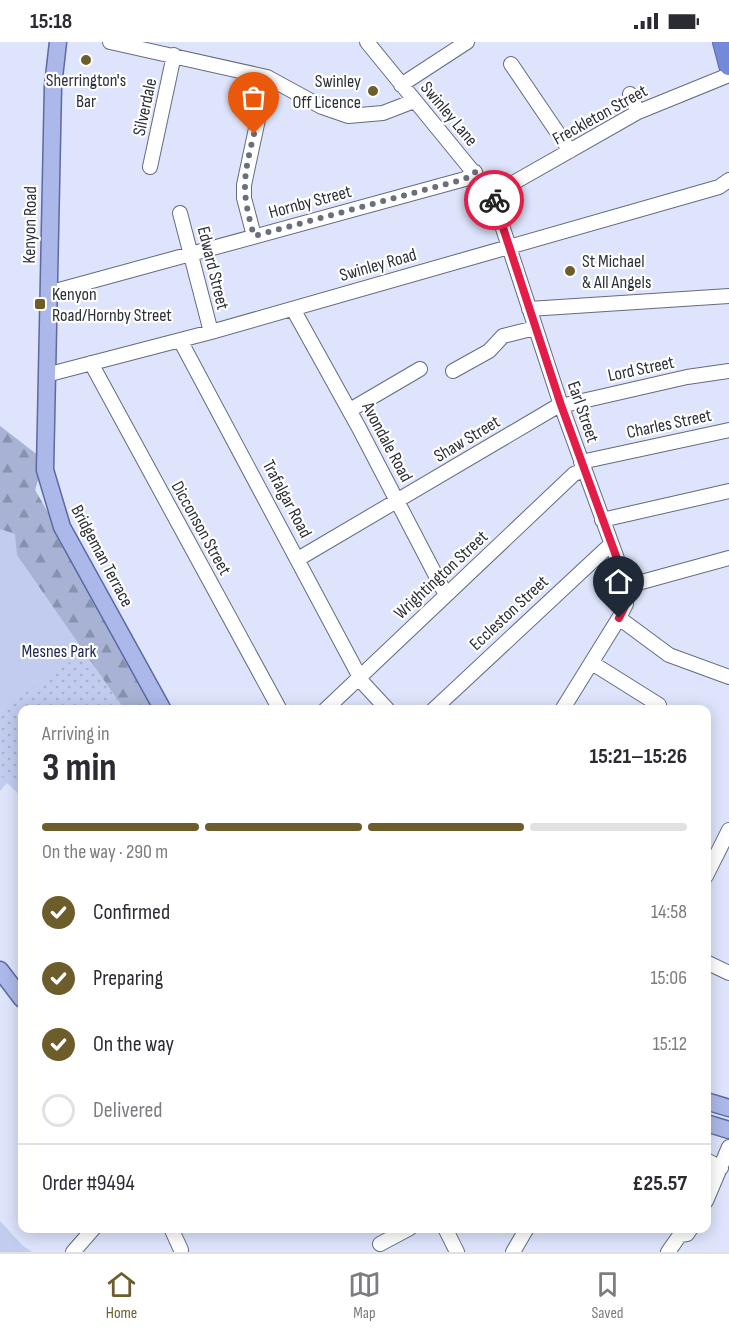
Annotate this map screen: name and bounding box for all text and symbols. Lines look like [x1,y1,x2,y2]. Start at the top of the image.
text: 15:18 [30,8,72,35]
marker: Sherrington's Bar [79,53,93,67]
place label: Sherrington's Bar [46,70,126,112]
place label: Swinley Off Licence [292,71,361,113]
pin [228,72,279,134]
street label: Silverdale [129,76,161,138]
street label: Swinley Lane [416,78,482,150]
street label: Freckleton Street [549,80,651,150]
icon: bag [237,81,270,114]
marker: Swinley Off Licence [366,84,380,98]
courier [464,170,524,230]
street label: Hornby Street [266,181,354,223]
icon: bike [478,184,511,217]
street label: Kenyon Road [19,186,41,264]
street label: Edward Street [193,224,234,312]
street label: Swinley Road [337,244,419,286]
place label: St Michael & All Angels [582,251,651,293]
marker: St Michael & All Angels [563,264,577,278]
place label: Kenyon Road/Hornby Street [52,284,172,326]
marker: Kenyon Road/Hornby Street [33,297,47,311]
street label: Lord Street [606,352,677,386]
street label: Earl Street [563,379,603,446]
street label: Avondale Road [357,398,417,485]
street label: Charles Street [625,405,714,443]
street label: Shaw Street [430,411,504,467]
street label: Trafalgar Road [258,457,316,541]
street label: Dicconson Street [167,477,236,579]
street label: Bridgeman Terrace [66,502,138,610]
street label: Wrightington Street [390,526,492,624]
pin [593,556,644,618]
icon: home [602,565,635,598]
street label: Eccleston Street [465,571,553,655]
park label: Mesnes Park [22,641,97,662]
text: Arriving in [42,722,110,746]
text: 15:21–15:26 [589,743,687,770]
text: 3 min [42,745,117,792]
text: On the way · 290 m [42,840,168,864]
icon: check [42,896,75,929]
text: Confirmed [93,899,170,926]
text: 14:58 [651,900,687,924]
icon: check [42,962,75,995]
text: Preparing [93,965,163,992]
text: 15:06 [651,966,687,990]
icon: check [42,1028,75,1061]
text: On the way [93,1031,174,1058]
text: 15:12 [653,1032,687,1056]
text: Delivered [93,1097,162,1124]
text: Order #9494 [42,1170,135,1197]
text: £25.57 [632,1170,687,1197]
tab: Home [105,1268,138,1323]
tab: Map [348,1268,381,1323]
tab: Saved [591,1268,624,1323]

